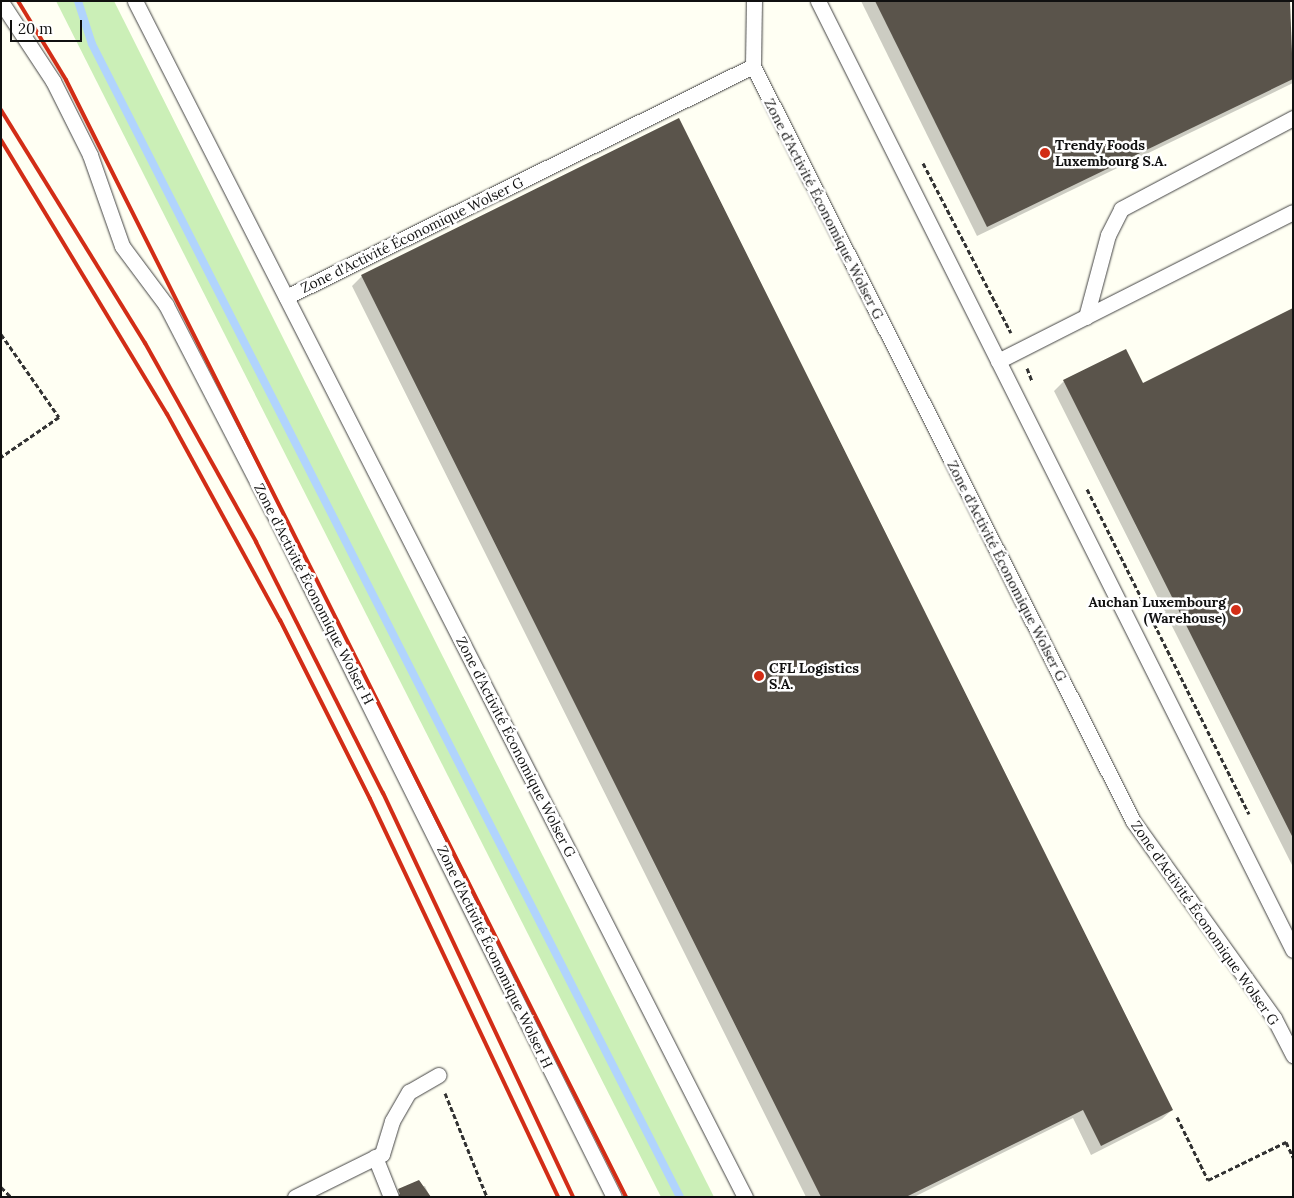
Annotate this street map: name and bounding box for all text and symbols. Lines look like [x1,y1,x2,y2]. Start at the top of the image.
scale bar [12,10,85,42]
text: 20 m [18,19,53,38]
street label: Zone d'Activité Économique Wolser G [761,96,887,322]
place label: Trendy Foods Luxembourg S.A. [1055,137,1167,170]
marker: Trendy Foods Luxembourg S.A. [1039,147,1051,159]
street label: Zone d'Activité Économique Wolser G [298,174,526,296]
street label: Zone d'Activité Économique Wolser G [944,458,1070,684]
street label: Zone d'Activité Économique Wolser H [251,481,377,707]
place label: Auchan Luxembourg (Warehouse) [1089,594,1226,626]
marker: Auchan Luxembourg (Warehouse) [1230,604,1242,616]
street label: Zone d'Activité Économique Wolser G [453,634,579,860]
place label: CFL Logistics S.A. [769,660,859,692]
marker: CFL Logistics S.A. [753,670,765,682]
street label: Zone d'Activité Économique Wolser G [1128,818,1282,1028]
street label: Zone d'Activité Économique Wolser H [434,843,556,1071]

